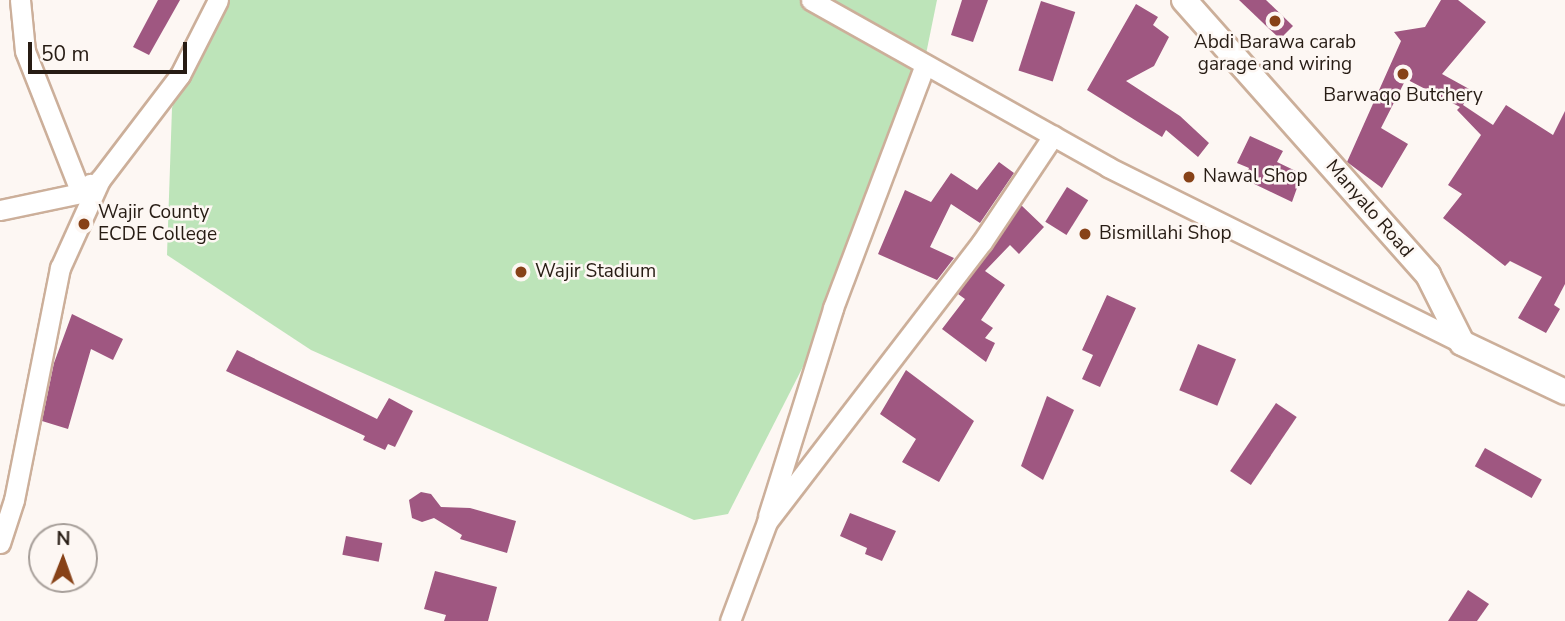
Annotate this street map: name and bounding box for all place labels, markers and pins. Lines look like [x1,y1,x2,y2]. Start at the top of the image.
marker: Abdi Barawa carab garage and wiring [1267,13,1283,29]
place label: Abdi Barawa carab garage and wiring [1194,32,1356,76]
marker: Barwaqo Butchery [1395,66,1411,82]
place label: Barwaqo Butchery [1323,85,1483,107]
place label: Nawal Shop [1203,166,1308,188]
marker: Nawal Shop [1181,169,1197,185]
place label: Wajir County ECDE College [98,202,217,246]
marker: Wajir County ECDE College [76,216,92,232]
place label: Bismillahi Shop [1099,223,1232,245]
marker: Bismillahi Shop [1077,226,1093,242]
place label: Wajir Stadium [535,261,656,283]
marker: Wajir Stadium [513,264,529,280]

